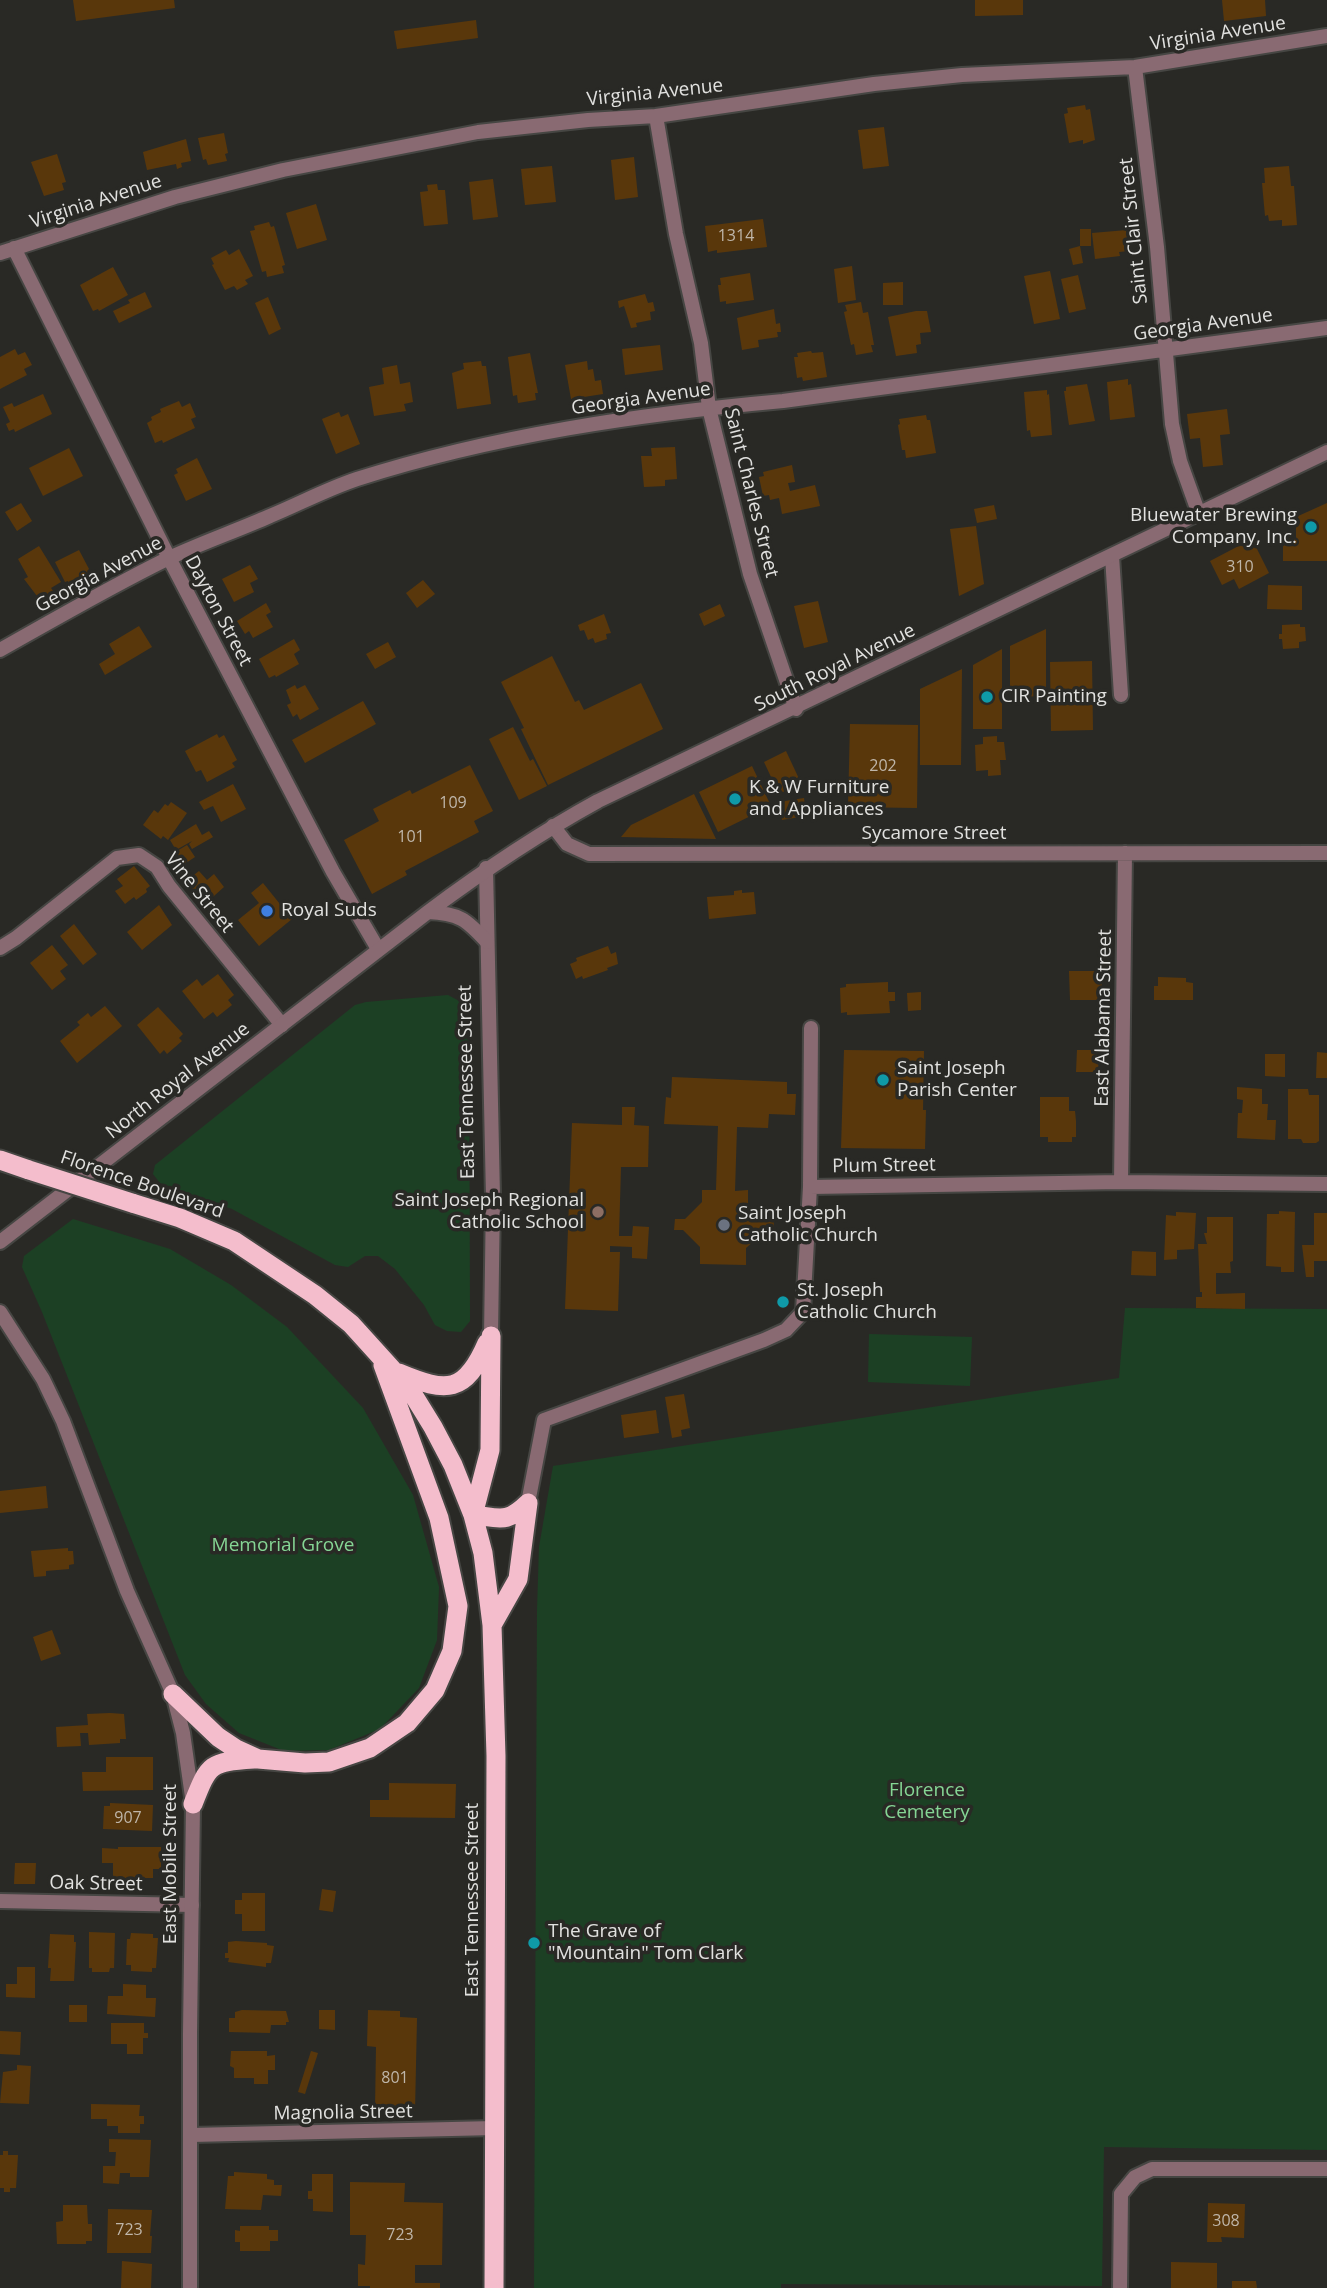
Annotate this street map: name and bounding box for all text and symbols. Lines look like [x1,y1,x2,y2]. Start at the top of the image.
street label: Virginia Avenue [1149,12,1287,56]
street label: Virginia Avenue [586,74,724,112]
street label: Saint Clair Street [1115,157,1153,305]
street label: Virginia Avenue [27,170,165,234]
house number: 1314 [718,226,754,246]
street label: Georgia Avenue [1132,304,1274,346]
street label: Georgia Avenue [570,378,712,420]
street label: Saint Charles Street [719,406,783,580]
place label: Bluewater Brewing Company, Inc. [1130,505,1297,549]
marker: Bluewater Brewing Company, Inc. [1303,519,1319,535]
street label: Georgia Avenue [32,532,166,618]
street label: Dayton Street [179,552,257,670]
house number: 310 [1226,557,1254,577]
street label: South Royal Avenue [751,619,919,717]
place label: CIR Painting [1001,686,1107,708]
marker: CIR Painting [979,689,995,705]
house number: 202 [869,756,897,776]
place label: K & W Furniture and Appliances [749,777,889,821]
marker: K & W Furniture and Appliances [727,791,743,807]
house number: 109 [439,793,467,813]
street label: Sycamore Street [861,823,1007,845]
house number: 101 [397,827,425,847]
street label: Vine Street [160,848,238,938]
place label: Royal Suds [281,900,377,922]
marker: Royal Suds [259,903,275,919]
street label: East Alabama Street [1091,929,1117,1107]
street label: East Tennessee Street [454,985,480,1179]
street label: North Royal Avenue [102,1018,254,1144]
place label: Saint Joseph Parish Center [897,1058,1017,1102]
marker: Saint Joseph Parish Center [875,1072,891,1088]
street label: Florence Boulevard [57,1146,227,1224]
street label: Plum Street [832,1154,936,1178]
place label: Saint Joseph Regional Catholic School [394,1190,584,1234]
place label: Saint Joseph Catholic Church [738,1203,878,1247]
marker: Saint Joseph Regional Catholic School [590,1204,606,1220]
marker: Saint Joseph Catholic Church [716,1217,732,1233]
place label: St. Joseph Catholic Church [797,1280,937,1324]
marker: St. Joseph Catholic Church [775,1294,791,1310]
park label: Memorial Grove [212,1535,354,1557]
park label: Florence Cemetery [884,1780,970,1824]
street label: East Mobile Street [160,1784,182,1944]
street label: East Tennessee Street [462,1803,484,1997]
house number: 907 [114,1808,142,1828]
street label: Oak Street [49,1872,143,1896]
place label: The Grave of "Mountain" Tom Clark [548,1921,743,1965]
marker: The Grave of "Mountain" Tom Clark [526,1935,542,1951]
house number: 801 [381,2068,409,2088]
street label: Magnolia Street [273,2100,413,2126]
house number: 308 [1212,2211,1240,2231]
house number: 723 [115,2220,143,2240]
house number: 723 [386,2225,414,2245]

